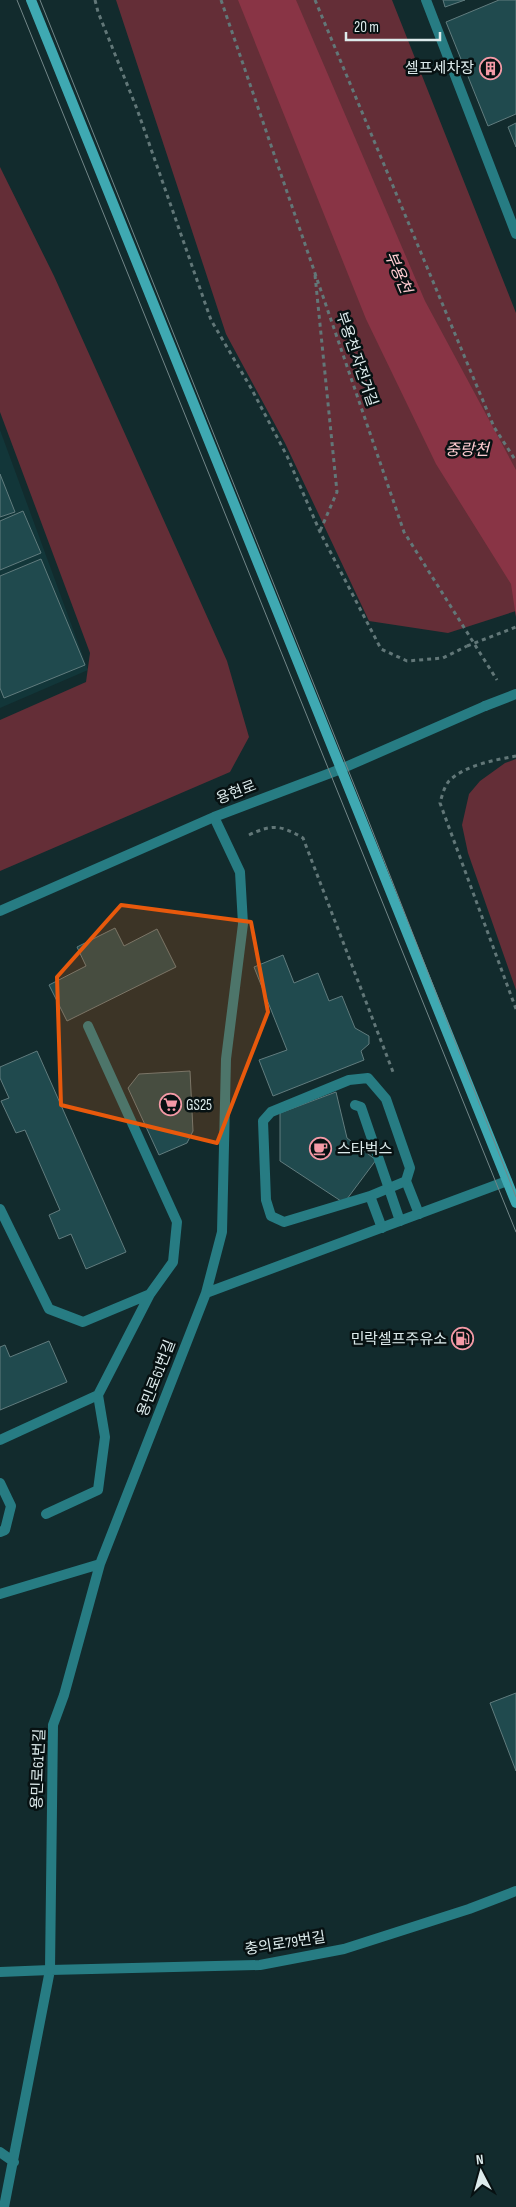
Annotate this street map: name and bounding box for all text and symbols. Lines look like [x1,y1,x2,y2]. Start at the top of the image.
scale bar [346,10,440,42]
text: 20 m [354,18,379,37]
building icon: 셀프세차장 [478,56,502,80]
place label: 셀프세차장 [405,59,474,78]
water label: 부용천 [380,249,416,299]
street label: 부용천 자전거길 [331,309,382,409]
water label: 중랑천 [445,441,491,460]
street label: 용현로 [213,776,259,809]
supermarket icon: GS25 [158,1093,182,1117]
place label: GS25 [186,1096,212,1115]
cafe icon: 스타벅스 [309,1137,333,1161]
place label: 스타벅스 [337,1140,392,1159]
fuel station icon: 민락셀프주유소 [451,1327,475,1351]
place label: 민락셀프주유소 [350,1330,447,1349]
street label: 용민로61번길 [133,1337,180,1419]
street label: 용민로61번길 [28,1728,49,1810]
street label: 충의로79번길 [243,1928,327,1959]
north arrow [456,2147,506,2197]
text: N [475,2151,484,2168]

